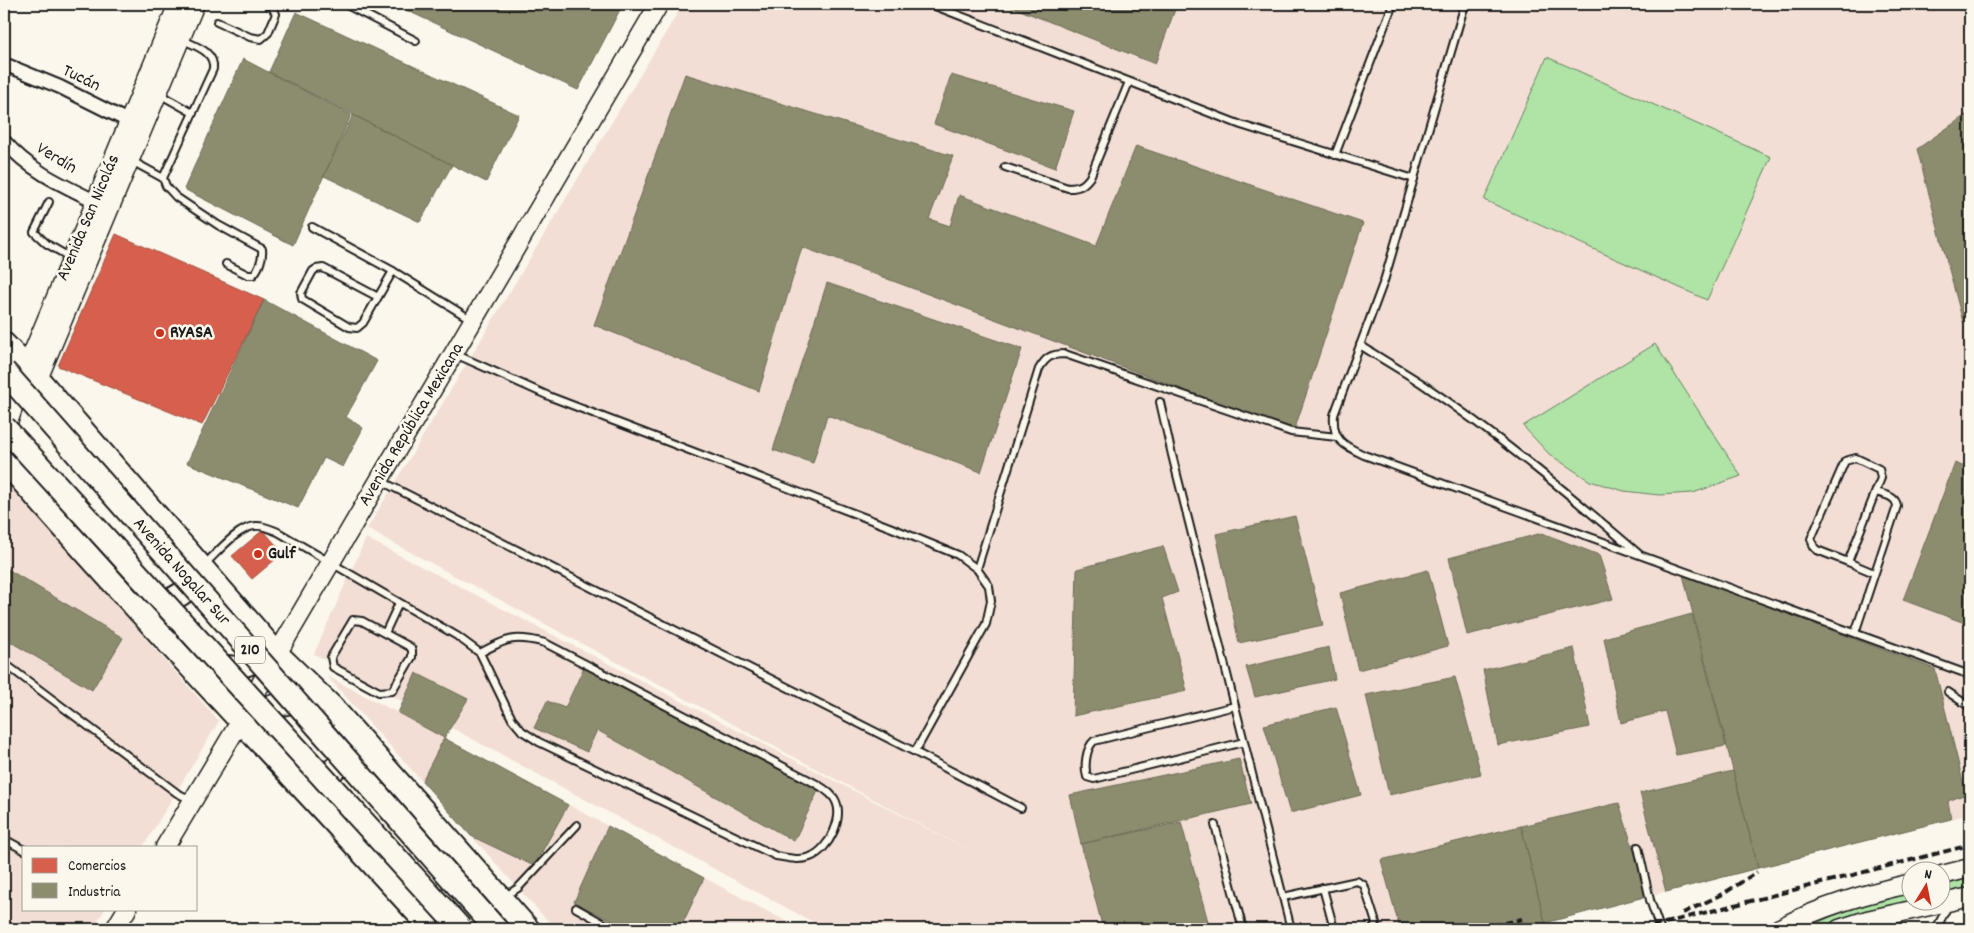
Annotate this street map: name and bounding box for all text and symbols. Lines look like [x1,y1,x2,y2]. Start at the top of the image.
street label: Tucán [58,59,104,99]
street label: Verdín [31,137,81,181]
street label: Avenida San Nicolás [51,151,127,285]
place label: RYASA [170,321,213,346]
marker: RYASA [154,327,166,339]
street label: Avenida República Mexicana [353,338,471,511]
street label: Avenida Nogalar Sur [127,512,236,632]
place label: Gulf [268,542,297,567]
marker: Gulf [252,548,264,560]
road number: 210 [235,636,265,664]
legend [22,846,198,910]
text: Comercios [68,856,126,878]
north arrow [1902,860,1952,910]
text: N [1923,865,1933,886]
text: Industria [68,882,121,904]

